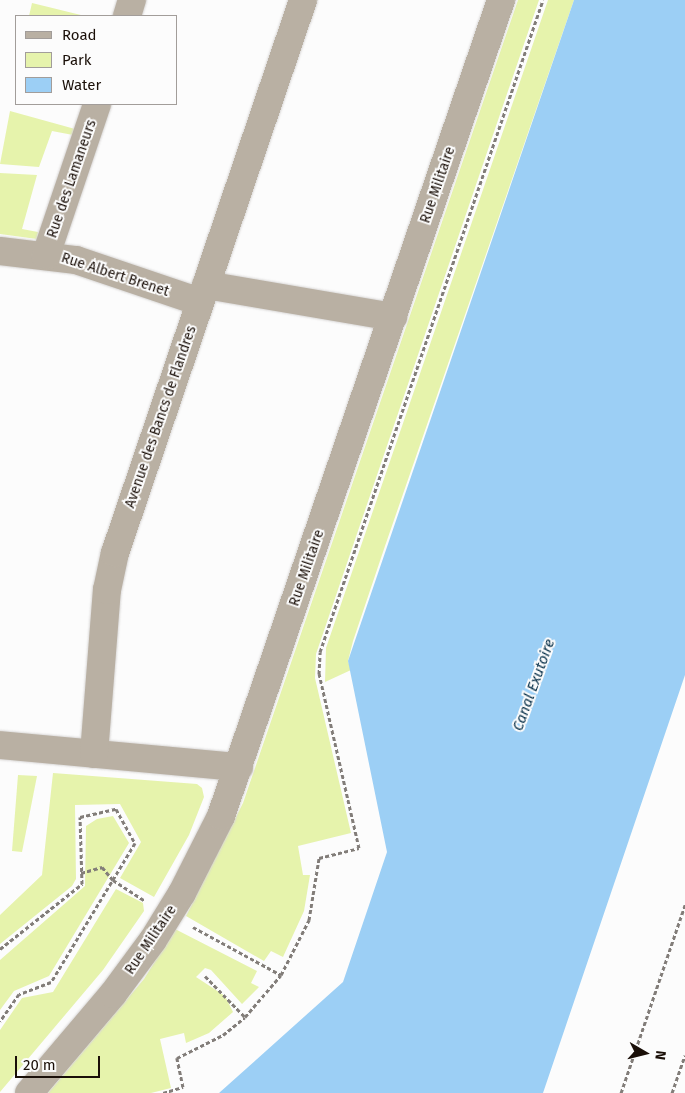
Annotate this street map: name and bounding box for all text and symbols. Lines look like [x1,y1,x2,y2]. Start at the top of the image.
legend [15,15,178,105]
text: Road [62,26,97,44]
text: Park [62,51,92,69]
text: Water [62,76,101,94]
street label: Rue des Lamaneurs [44,118,100,240]
street label: Rue Militaire [417,144,459,226]
street label: Rue Albert Brenet [59,250,171,300]
street label: Avenue des Bancs de Flandres [122,324,200,510]
street label: Rue Militaire [286,527,328,609]
water label: Canal Exutoire [509,637,559,733]
street label: Rue Militaire [122,902,180,978]
north arrow [620,1028,670,1078]
scale bar [18,1046,102,1078]
text: N [651,1049,669,1061]
text: 20 m [23,1056,56,1074]

